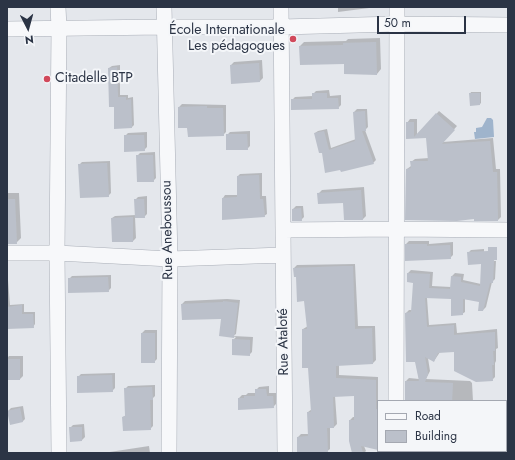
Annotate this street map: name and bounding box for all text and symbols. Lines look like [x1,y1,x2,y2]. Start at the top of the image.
north arrow [8,8,48,48]
scale bar [379,8,468,34]
text: 50 m [384,14,411,32]
place label: École Internationale Les pédagogues [169,23,285,56]
text: N [24,32,34,48]
marker: École Internationale Les pédagogues [288,34,298,44]
place label: Citadelle BTP [55,71,133,87]
marker: Citadelle BTP [42,74,52,84]
street label: Rue Aneboussou [159,180,177,280]
street label: Rue Ataloté [275,308,293,376]
legend [377,400,507,452]
text: Road [415,407,441,425]
text: Building [415,427,457,445]

